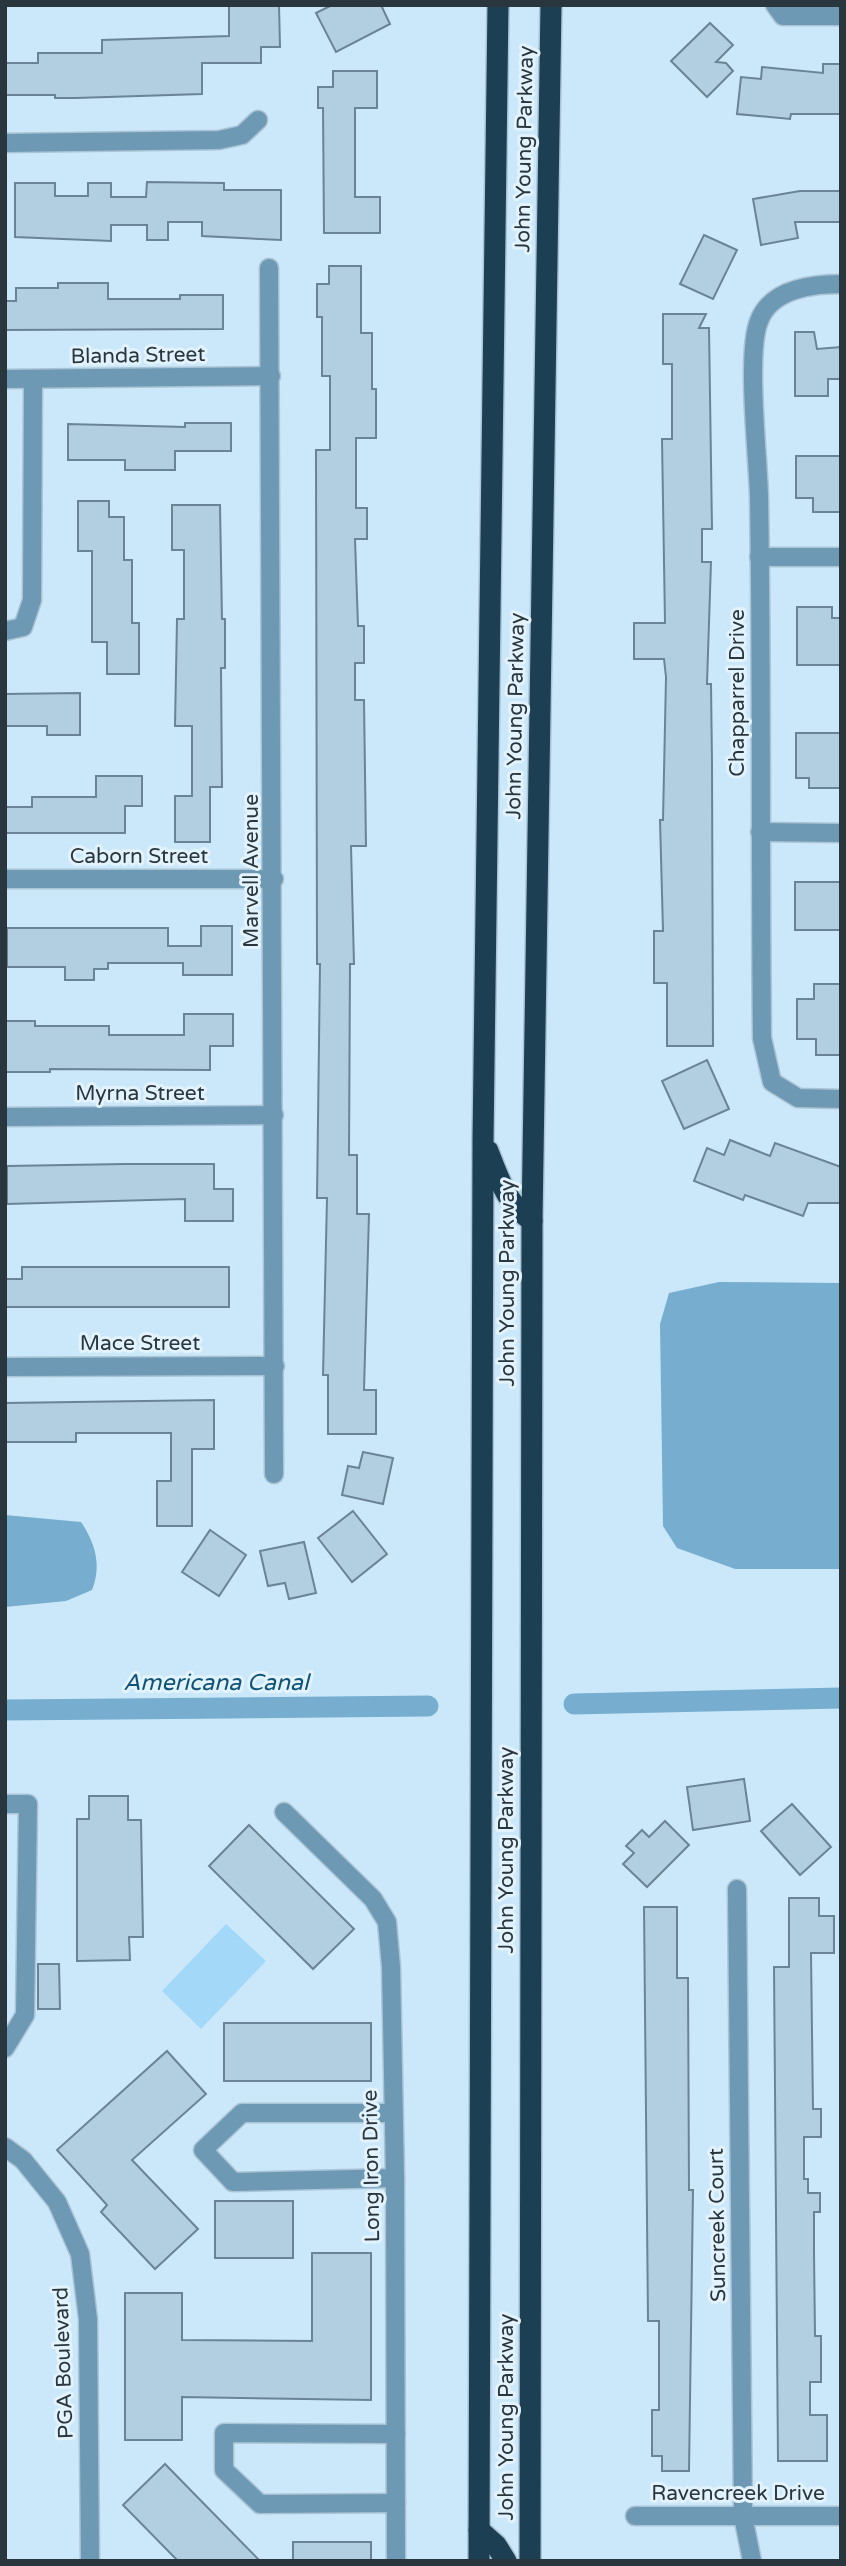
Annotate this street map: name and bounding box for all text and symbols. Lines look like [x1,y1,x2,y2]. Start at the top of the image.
street label: John Young Parkway [510,45,539,253]
street label: Blanda Street [70,342,206,369]
street label: Chapparrel Drive [725,609,750,777]
street label: John Young Parkway [501,612,530,820]
street label: Marvell Avenue [239,794,264,948]
street label: Caborn Street [70,844,208,869]
street label: Myrna Street [75,1081,205,1106]
street label: John Young Parkway [495,1180,520,1386]
street label: Mace Street [80,1331,200,1356]
water label: Americana Canal [123,1669,311,1697]
street label: John Young Parkway [494,1747,519,1953]
street label: Long Iron Drive [358,2089,385,2243]
street label: Suncreek Court [704,2148,731,2302]
street label: PGA Boulevard [48,2287,79,2439]
street label: John Young Parkway [494,2314,519,2520]
street label: Ravencreek Drive [651,2481,825,2506]

